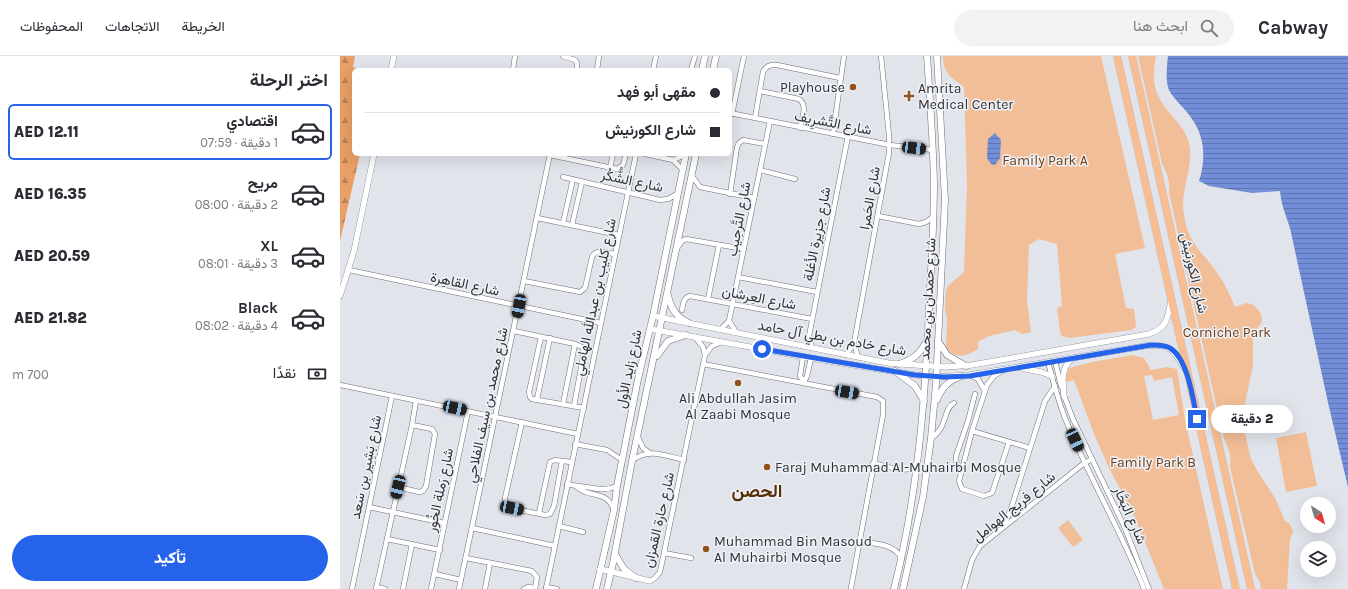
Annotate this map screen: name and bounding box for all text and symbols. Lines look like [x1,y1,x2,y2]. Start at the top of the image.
search box [954,10,1234,46]
text: ابحث هنا [1133,17,1188,35]
icon: search [1198,17,1220,39]
text: Cabway [1258,17,1328,39]
text: المحفوظات [20,18,83,35]
text: الاتجاهات [105,18,159,35]
text: الخريطة [181,18,225,35]
text: اختر الرحلة [250,69,328,91]
place label: Playhouse [780,79,845,96]
place label: Amrita Medical Center [918,80,1014,113]
marker: Playhouse [848,82,858,92]
text: مقهى أبو فهد [617,83,696,101]
marker: Amrita Medical Center [903,90,915,102]
street label: شارع التَّشرِيف [792,106,873,141]
text: اقتصادي [226,112,278,130]
icon: car [290,114,326,150]
text: شارع الكورنيش [605,121,696,139]
text: AED 12.11 [14,123,79,141]
text: 1 دقيقة · 07:59 [200,135,278,150]
car [901,141,927,155]
park label: Family Park A [1002,152,1088,169]
street label: شارع الشُّكُر [598,163,665,198]
street label: شارع الحَمرا [856,165,886,231]
text: مريح [248,174,278,192]
icon: car [290,176,326,212]
street label: شارع التَّرحِيب [723,180,757,258]
text: AED 16.35 [14,185,86,203]
street label: شارع جزيرة الأغلة [800,186,836,283]
text: 2 دقيقة · 08:00 [195,197,278,212]
street label: شارع كليب بن عبدالله الهاملي [570,217,623,378]
street label: شارع الكورنيش [1175,231,1212,315]
text: XL [260,237,278,255]
street label: شارع حمدان بن محمد [916,237,942,361]
icon: car [290,238,326,274]
text: AED 20.59 [14,247,90,265]
text: 3 دقيقة · 08:01 [198,256,278,271]
street label: شارع القاهِرة [429,268,501,302]
street label: شارع العِرشان [720,282,798,315]
car [511,293,527,319]
text: Black [238,299,278,317]
icon: car [290,300,326,336]
text: AED 21.82 [14,309,87,327]
street label: شارع خادم بن بطي آل حامد [756,317,908,362]
text: 4 دقيقة · 08:02 [195,318,278,333]
park label: Corniche Park [1183,324,1271,341]
street label: شارع محمد بن سيف الفلاحي [462,326,515,485]
street label: شارع زايد الأول [612,328,648,410]
route start [753,340,771,358]
icon: cash [306,363,328,385]
text: نقدًا [273,364,296,382]
text: 700 m [12,367,49,382]
marker: Ali Abdullah Jasim Al Zaabi Mosque [733,378,743,388]
car [834,384,860,400]
place label: Ali Abdullah Jasim Al Zaabi Mosque [679,390,797,423]
car [442,400,468,416]
callout: 2 دقيقة [1211,405,1293,433]
route end [1188,410,1206,428]
text: 2 دقيقة [1231,411,1273,426]
street label: شارع بَشِير بن سَعد [347,413,387,521]
car [1064,427,1086,453]
street label: شارع رَملة الخُور [422,446,459,535]
park label: Family Park B [1110,454,1196,471]
place label: Faraj Muhammad Al-Muhairbi Mosque [775,459,1021,476]
marker: Faraj Muhammad Al-Muhairbi Mosque [762,462,772,472]
street label: شارع فريج الهوامل [969,468,1060,547]
street label: شارع حارة القمزان [640,471,680,570]
car [389,474,407,500]
district label: الحصن [732,480,783,502]
street label: شارع البَحَّار [1107,482,1150,547]
north arrow [1300,497,1336,533]
map controls [1300,497,1336,577]
car [499,500,525,516]
place label: Muhammad Bin Masoud Al Muhairbi Mosque [714,533,872,566]
button: تأكيد [12,535,328,581]
button: layers [1300,541,1336,577]
marker: Muhammad Bin Masoud Al Muhairbi Mosque [701,544,711,554]

